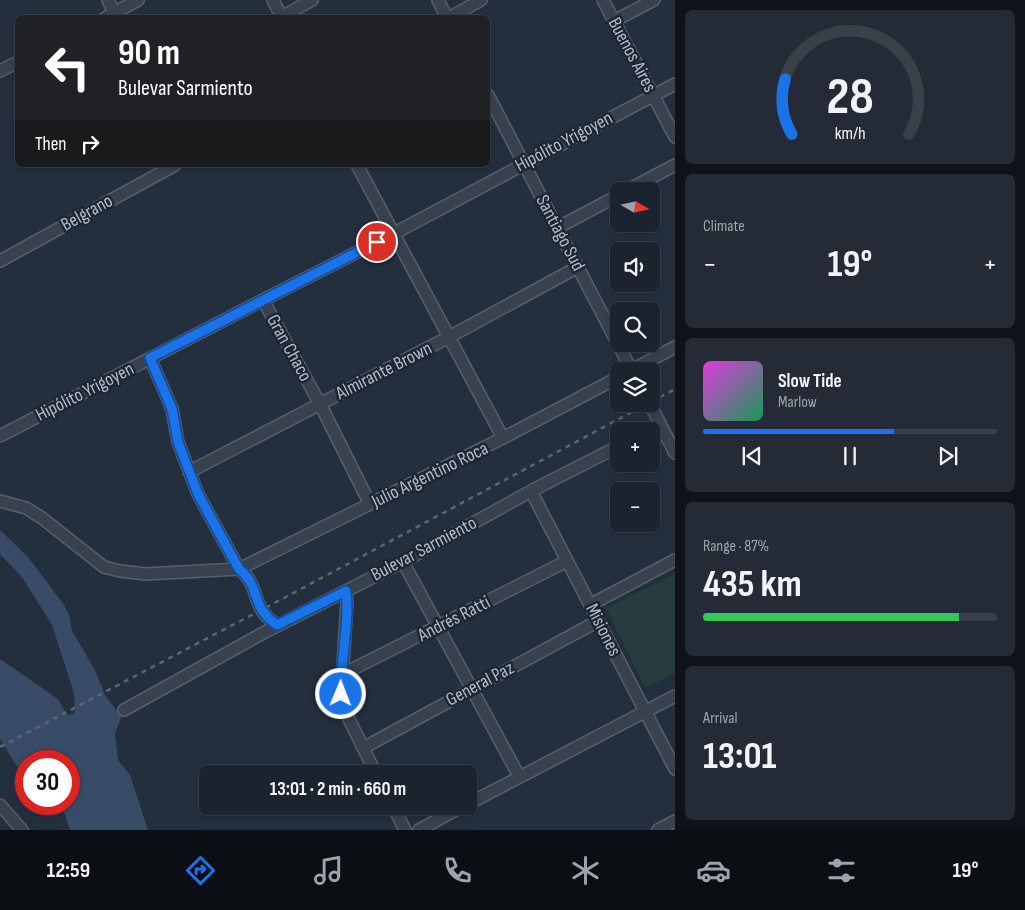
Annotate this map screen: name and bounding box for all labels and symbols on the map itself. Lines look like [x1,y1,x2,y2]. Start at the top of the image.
street label: Buenos Aires [603,14,661,96]
street label: Hipólito Yrigoyen [511,107,617,177]
north arrow [610,182,660,232]
street label: Belgrano [57,189,117,237]
street label: Santiago Sud [530,191,590,275]
pin [356,221,398,263]
street label: Gran Chaco [261,310,317,386]
street label: Almirante Brown [331,337,436,406]
street label: Hipólito Yrigoyen [32,357,138,427]
street label: Julio Argentino Roca [367,437,492,514]
street label: Bulevar Sarmiento [367,512,481,586]
street label: Andrés Ratti [413,591,494,647]
street label: Misiones [580,600,626,660]
street label: General Paz [442,656,518,711]
position arrow [314,667,366,719]
speed limit sign: 30 [15,750,80,815]

